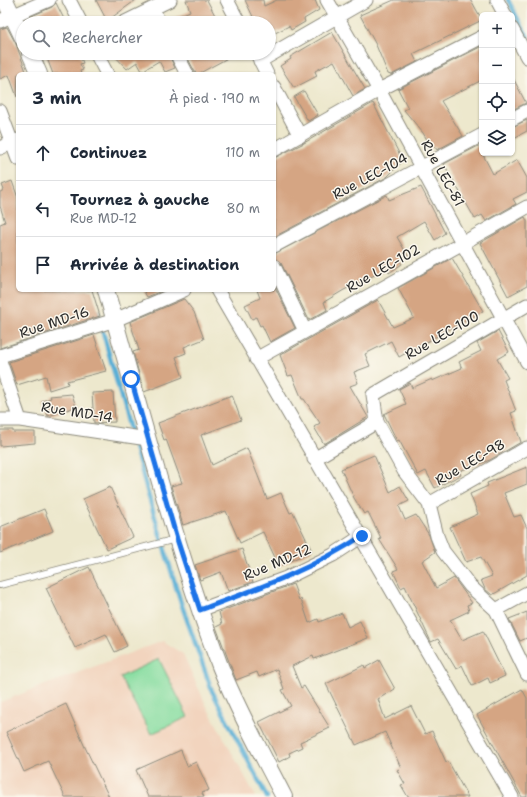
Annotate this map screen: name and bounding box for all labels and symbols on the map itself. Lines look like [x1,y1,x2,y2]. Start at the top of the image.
street label: Rue LEC-81 [417,136,469,210]
street label: Rue LEC-104 [329,149,411,203]
street label: Rue LEC-102 [343,240,423,296]
street label: Rue MD-16 [17,302,91,342]
street label: Rue LEC-100 [402,306,482,364]
route start [122,370,140,388]
street label: Rue MD-14 [40,397,114,427]
street label: Rue LEC-98 [432,435,508,489]
route end [353,527,371,545]
street label: Rue MD-12 [240,540,314,584]

